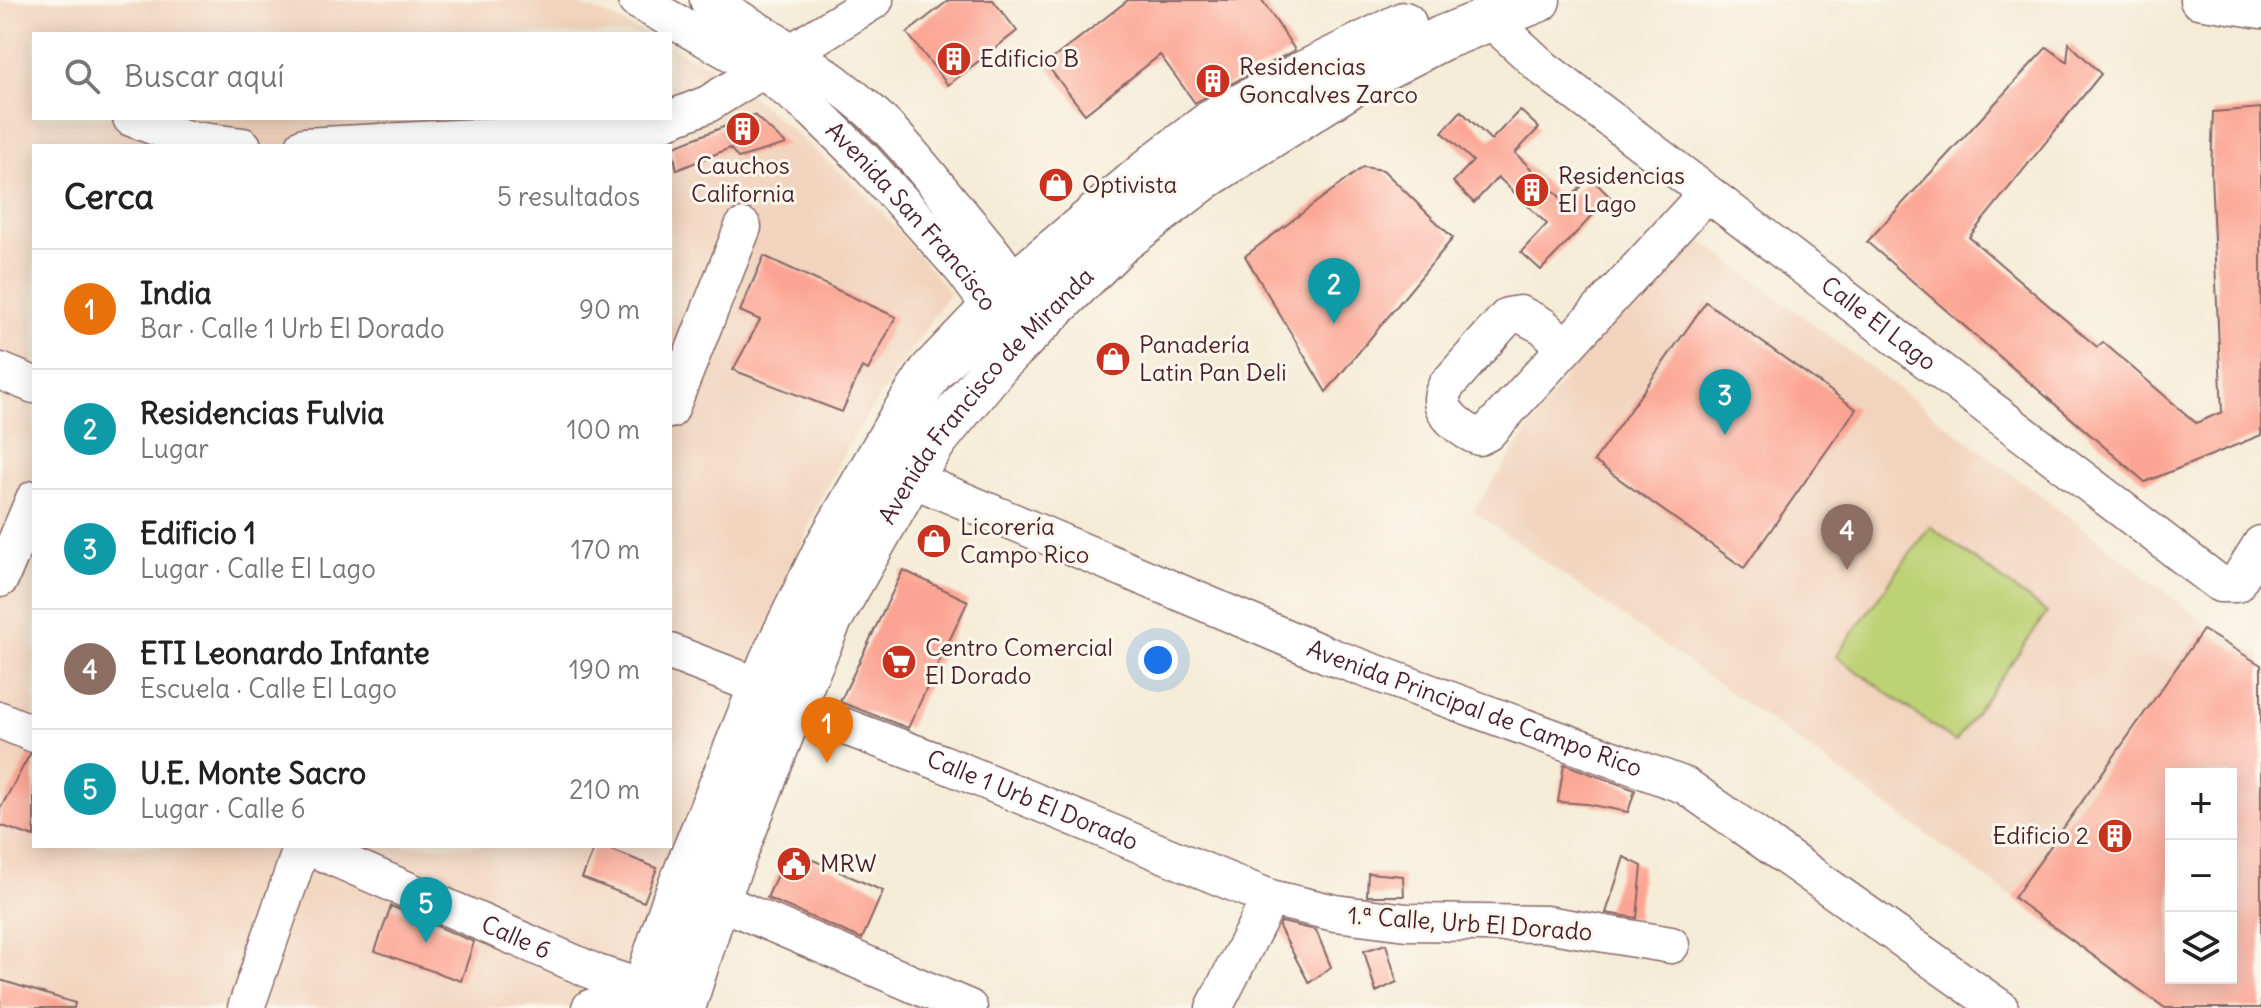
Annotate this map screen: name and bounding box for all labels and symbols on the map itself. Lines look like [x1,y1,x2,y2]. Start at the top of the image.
building icon: Edificio B [935,40,973,78]
place label: Edificio B [980,43,1079,73]
place label: Residencias Goncalves Zarco [1239,51,1418,109]
building icon: Residencias Goncalves Zarco [1194,62,1232,100]
building icon: Cauchos California [724,110,762,148]
street label: Avenida San Francisco [820,115,1004,316]
place label: Cauchos California [691,150,795,208]
place label: Residencias El Lago [1558,160,1685,218]
shop icon: Optivista [1037,166,1075,204]
place label: Optivista [1082,169,1177,199]
building icon: Residencias El Lago [1513,171,1551,209]
pin: 2 [1308,258,1360,324]
street label: Avenida Francisco de Miranda [871,261,1100,529]
street label: Calle El Lago [1815,269,1943,376]
place label: Panadería Latin Pan Deli [1139,329,1287,387]
shop icon: Panadería Latin Pan Deli [1094,340,1132,378]
pin: 3 [1699,369,1751,435]
pin: 4 [1821,504,1873,570]
place label: Licorería Campo Rico [960,511,1089,569]
shop icon: Licorería Campo Rico [915,522,953,560]
place label: Centro Comercial El Dorado [925,632,1113,690]
street label: Avenida Principal de Campo Rico [1303,632,1646,783]
your location [1138,640,1178,680]
supermarket icon: Centro Comercial El Dorado [880,643,918,681]
pin: 1 [801,697,853,763]
street label: Calle 1 Urb El Dorado [923,743,1143,856]
building icon: Edificio 2 [2096,817,2134,855]
place label: Edificio 2 [1993,820,2089,850]
public building icon: MRW [775,845,813,883]
place label: MRW [820,848,877,878]
pin: 5 [400,877,452,943]
street label: 1.ª Calle, Urb El Dorado [1347,899,1593,947]
street label: Calle 6 [477,908,556,965]

